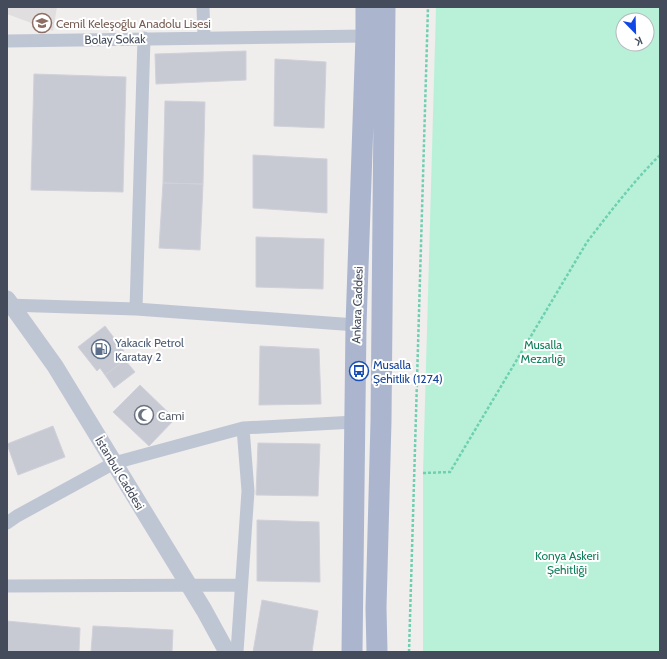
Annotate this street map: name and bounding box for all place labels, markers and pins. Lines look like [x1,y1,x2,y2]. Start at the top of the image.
school or university icon: Cemil Keleşoğlu Anadolu Lisesi [31,12,53,34]
place label: Cemil Keleşoğlu Anadolu Lisesi [56,16,211,31]
place label: Yakacık Petrol Karatay 2 [114,335,184,364]
fuel station icon: Yakacık Petrol Karatay 2 [90,338,112,360]
place label: Musalla Şehitlik (1274) [373,357,443,386]
bus stop icon: Musalla Şehitlik (1274) [348,360,370,382]
mosque icon: Cami [133,404,155,426]
place label: Cami [158,408,184,423]

